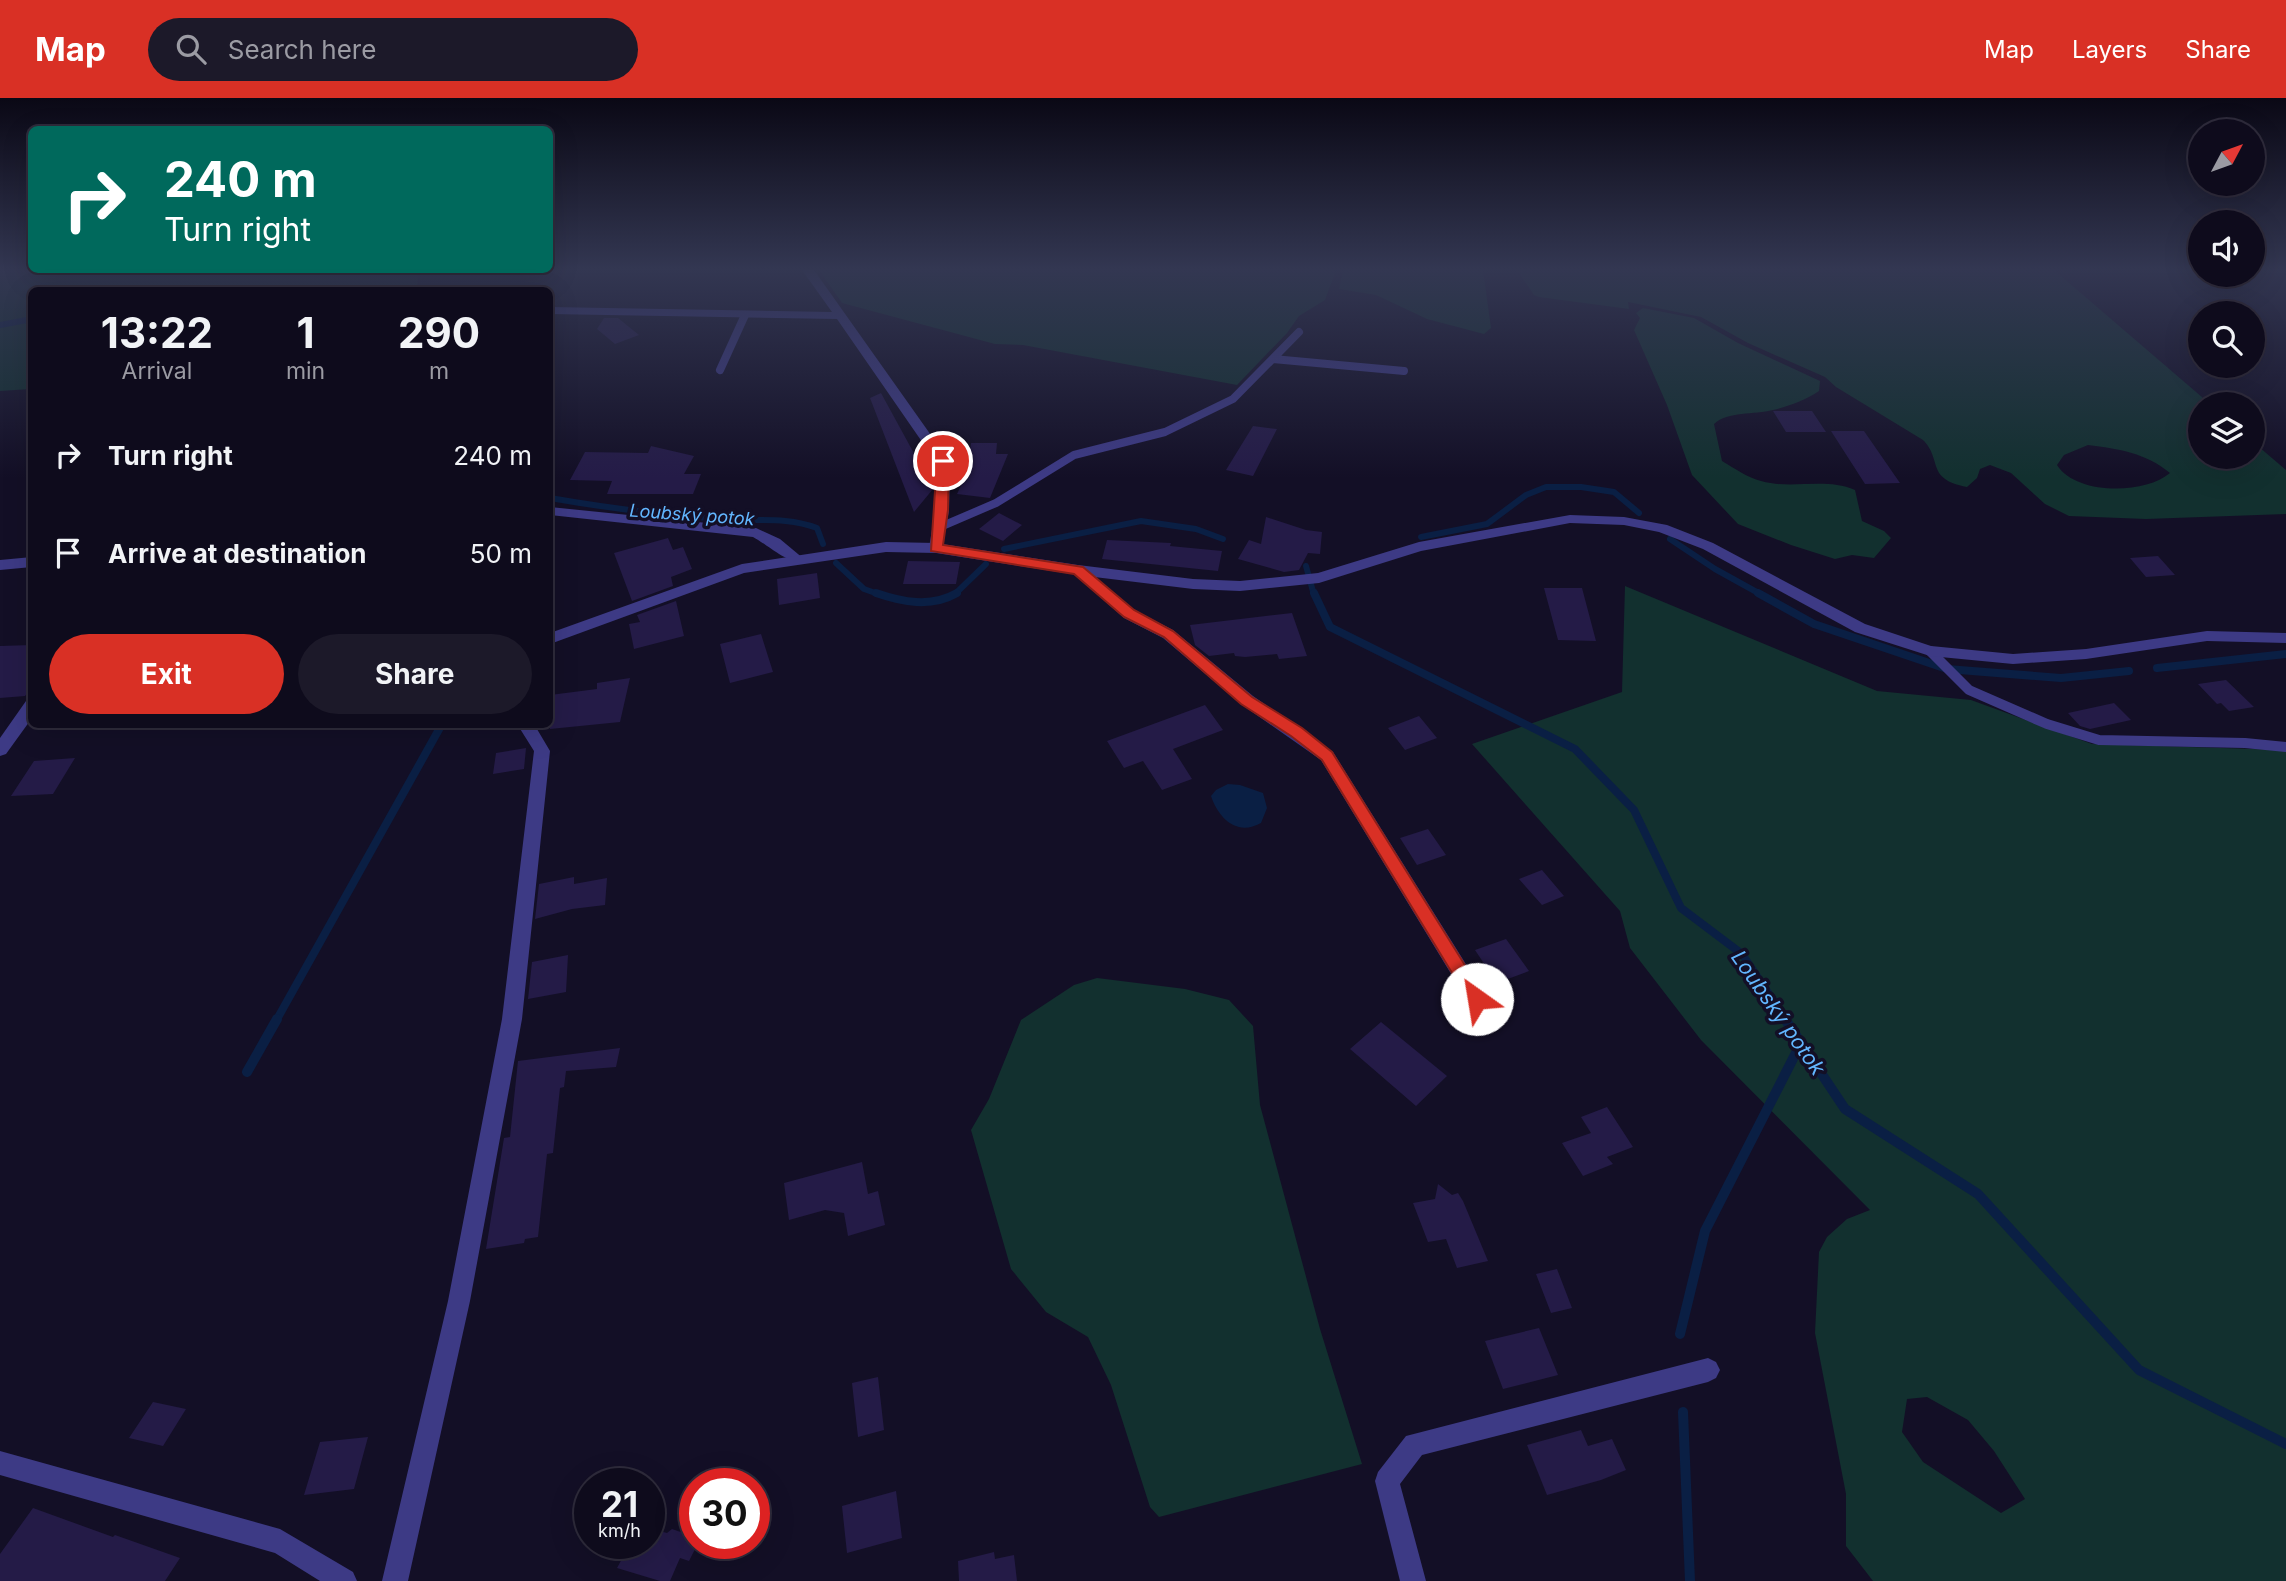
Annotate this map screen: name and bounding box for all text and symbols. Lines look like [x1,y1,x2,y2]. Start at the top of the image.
search box [148,18,638,81]
text: Map [35,29,106,69]
icon: search [172,30,210,68]
text: Search here [228,34,376,65]
text: Map [1984,35,2034,64]
text: Layers [2072,35,2147,64]
text: Share [2185,35,2251,64]
north arrow [2188,119,2264,196]
map controls [2188,119,2265,469]
text: 240 m [164,150,317,209]
icon: right [49,154,140,245]
text: Turn right [164,210,311,249]
button: sound [2188,210,2265,287]
button: search [2188,301,2265,378]
text: 13:22 [101,307,213,358]
text: 1 [296,307,315,358]
text: 290 [398,307,480,358]
text: Arrival [122,357,192,385]
text: min [286,357,325,385]
text: m [429,357,449,385]
button: layers [2188,392,2265,469]
pin [913,431,973,491]
icon: right [49,436,87,474]
text: Turn right [108,440,233,471]
text: 240 m [453,440,532,471]
icon: arrive [924,442,962,480]
water label: Loubský potok [629,500,756,529]
icon: arrive [49,534,87,572]
text: Arrive at destination [108,538,367,569]
text: 50 m [470,538,532,569]
button: Exit [49,634,284,714]
button: Share [298,634,532,714]
water label: Loubský potok [1726,946,1831,1080]
position arrow [1440,962,1514,1036]
speed limit sign: 30 [679,1468,770,1559]
text: 21 [601,1483,638,1525]
text: km/h [598,1520,641,1541]

